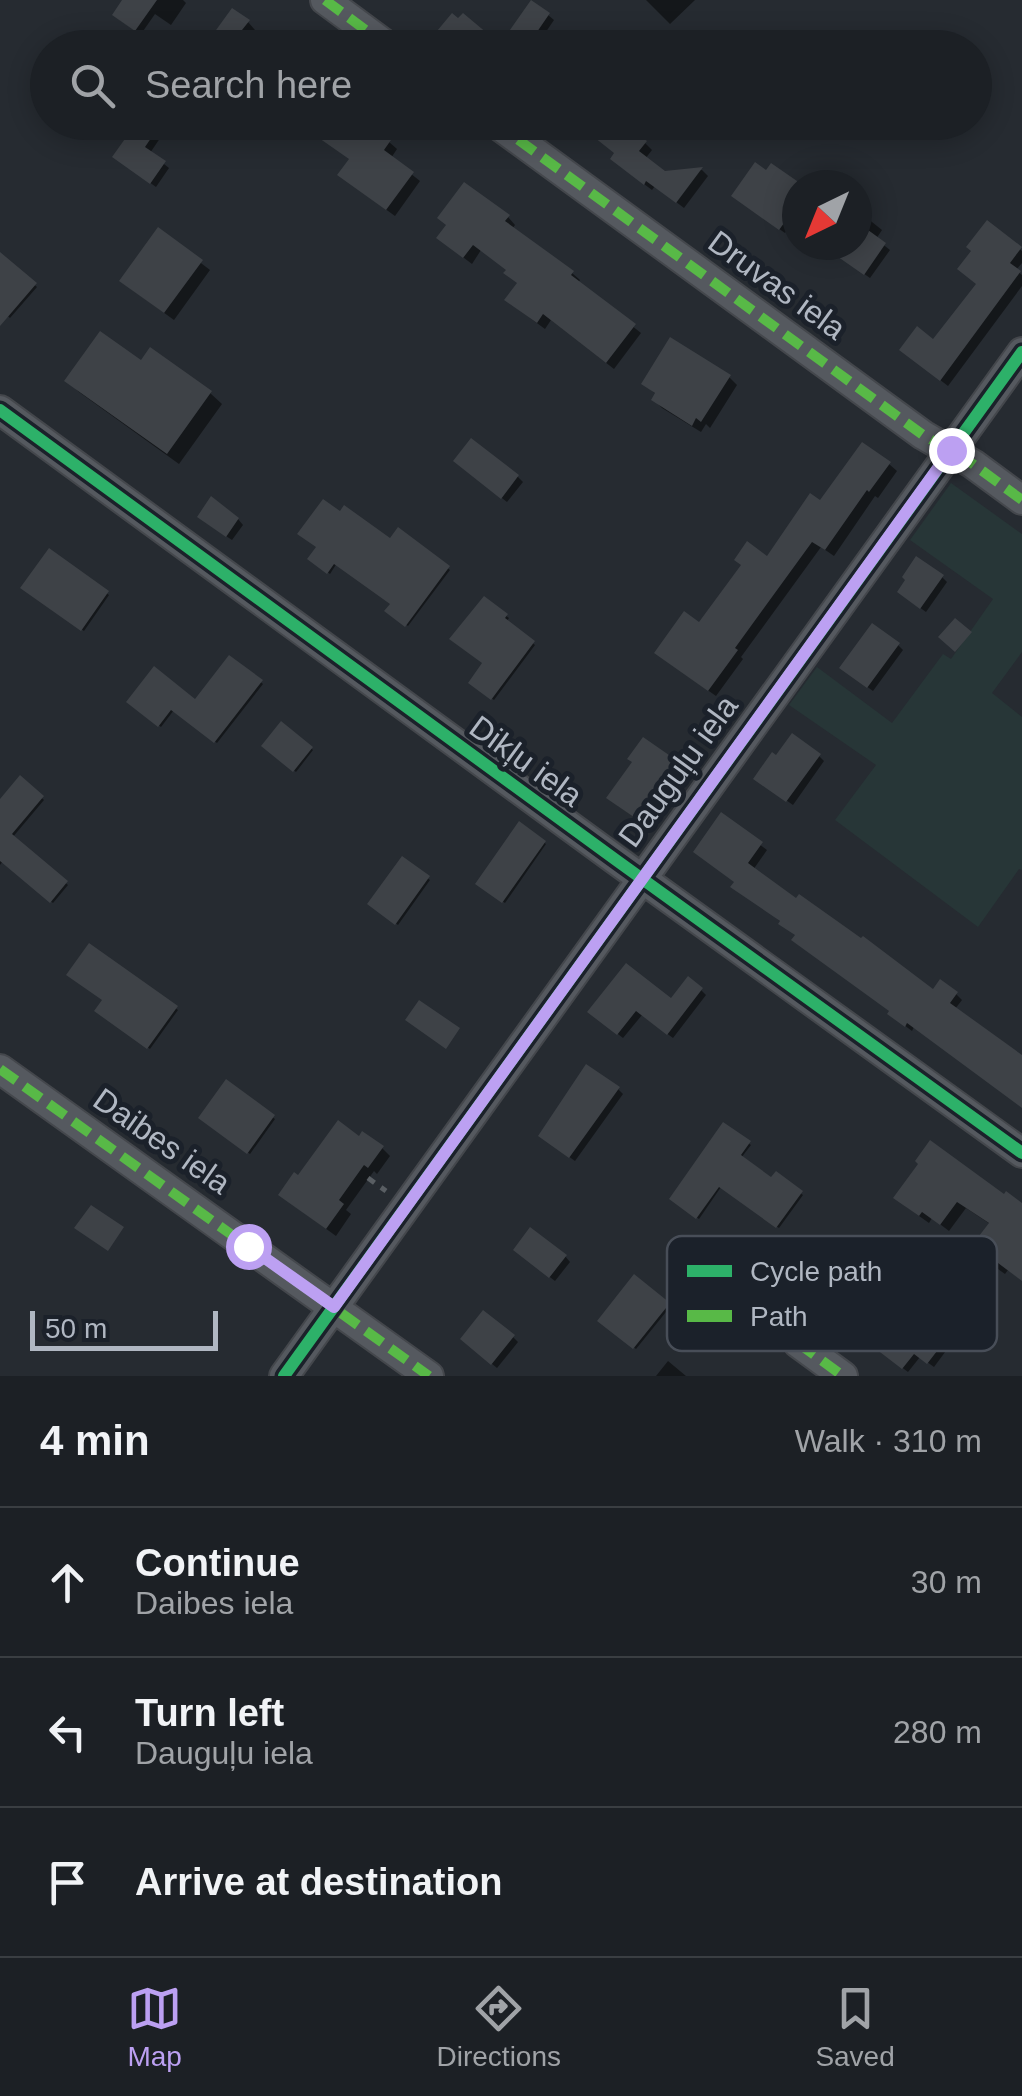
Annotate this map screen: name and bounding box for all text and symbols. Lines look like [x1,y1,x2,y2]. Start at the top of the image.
search box [30,30,992,140]
icon: search [65,58,120,113]
text: Search here [145,64,352,106]
north arrow [782,170,872,260]
street label: Druvas iela [702,223,852,347]
route end [929,428,975,474]
street label: Dauguļu iela [611,688,745,854]
street label: Dikļu iela [463,708,589,814]
street label: Daibes iela [87,1081,237,1201]
route start [226,1224,272,1270]
legend [667,1236,997,1351]
text: Cycle path [750,1256,882,1287]
text: Path [750,1301,808,1332]
scale bar [30,1306,218,1350]
text: 50 m [45,1313,107,1344]
text: 4 min [40,1417,150,1464]
text: Walk · 310 m [795,1423,982,1459]
text: Continue [135,1542,300,1584]
icon: ahead [40,1555,95,1610]
text: 30 m [911,1564,982,1600]
text: Daibes iela [135,1585,293,1621]
text: Turn left [135,1692,284,1734]
icon: left [40,1705,95,1760]
text: 280 m [893,1714,982,1750]
text: Dauguļu iela [135,1735,313,1771]
icon: arrive [40,1855,95,1910]
text: Arrive at destination [135,1861,502,1903]
tab: Map [127,1981,182,2073]
tab: Directions [437,1981,561,2073]
tab: Saved [815,1981,895,2073]

